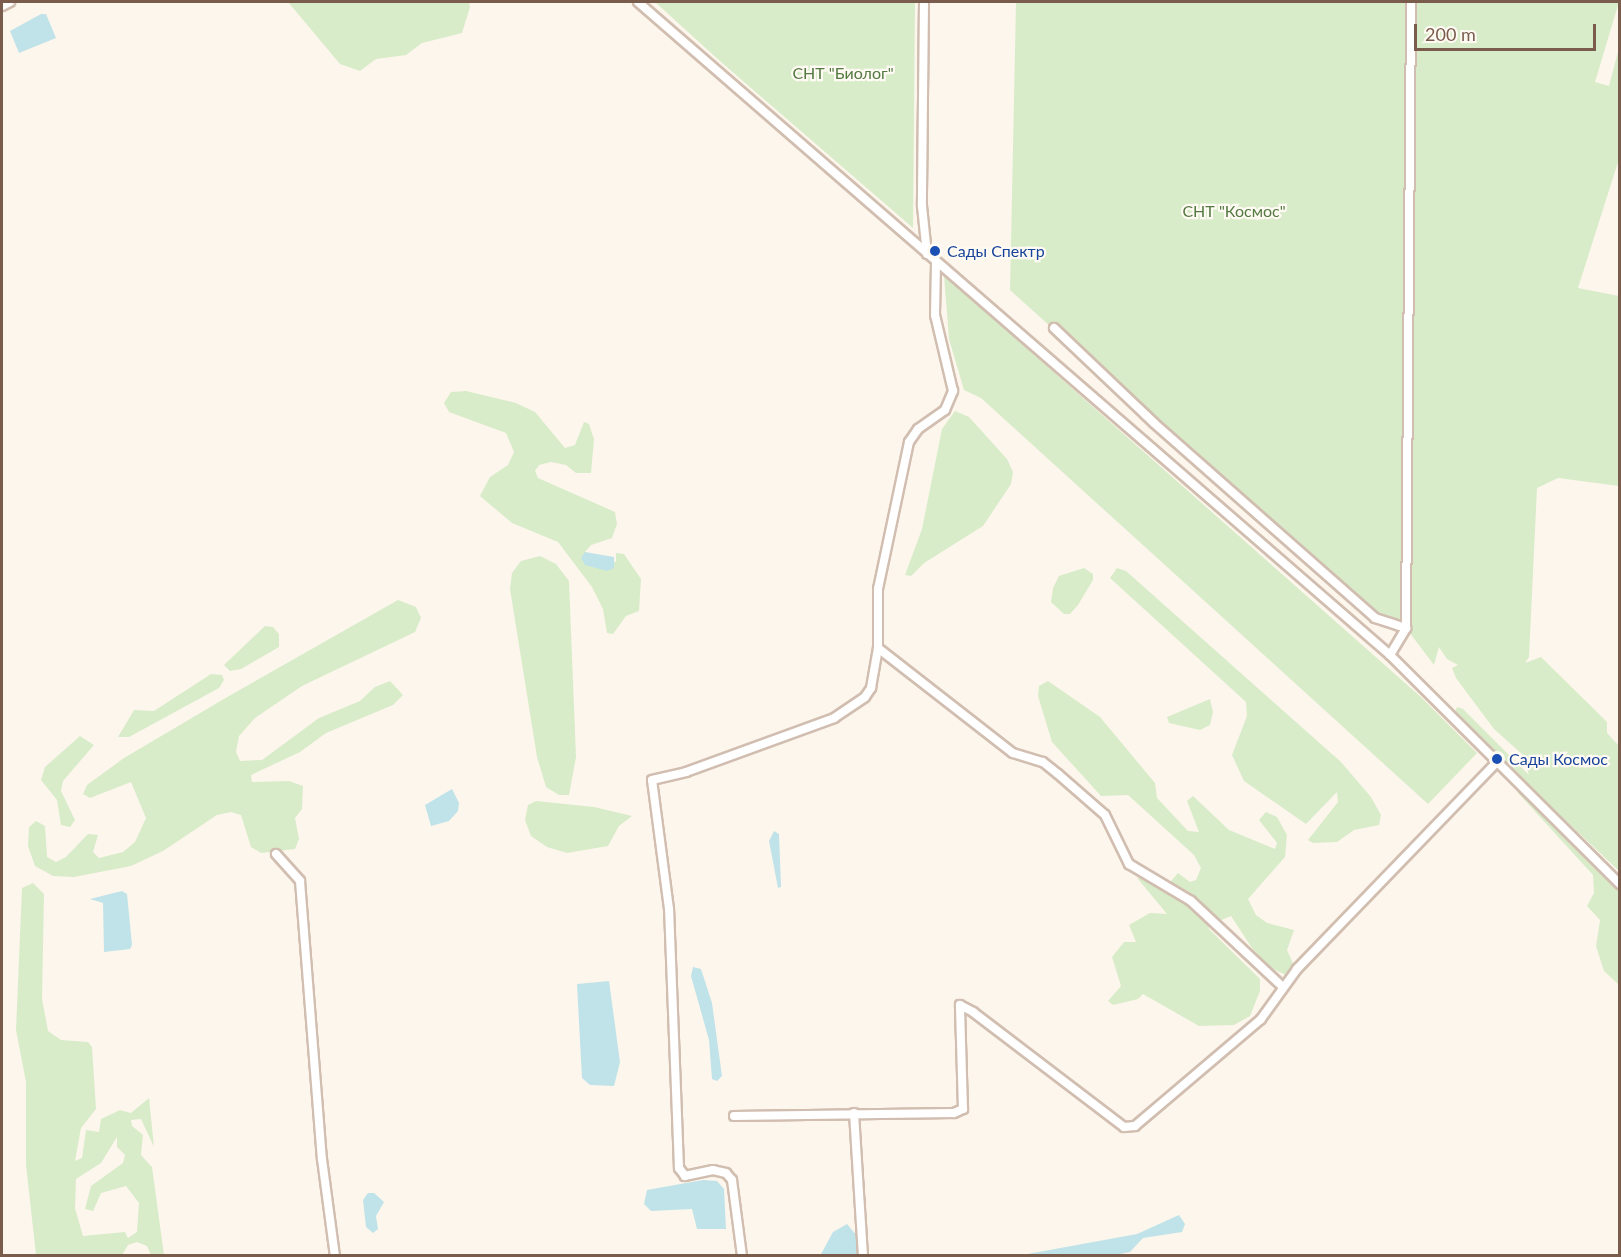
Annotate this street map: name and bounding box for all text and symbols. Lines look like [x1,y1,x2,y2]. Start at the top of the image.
scale bar [1417,12,1598,50]
text: 200 m [1425,23,1476,45]
park label: СНТ "Биолог" [792,63,894,83]
park label: СНТ "Космос" [1182,201,1286,221]
place label: Сады Спектр [947,241,1045,261]
marker: Сады Спектр [928,244,942,258]
place label: Сады Космос [1509,749,1608,769]
marker: Сады Космос [1490,752,1504,766]

